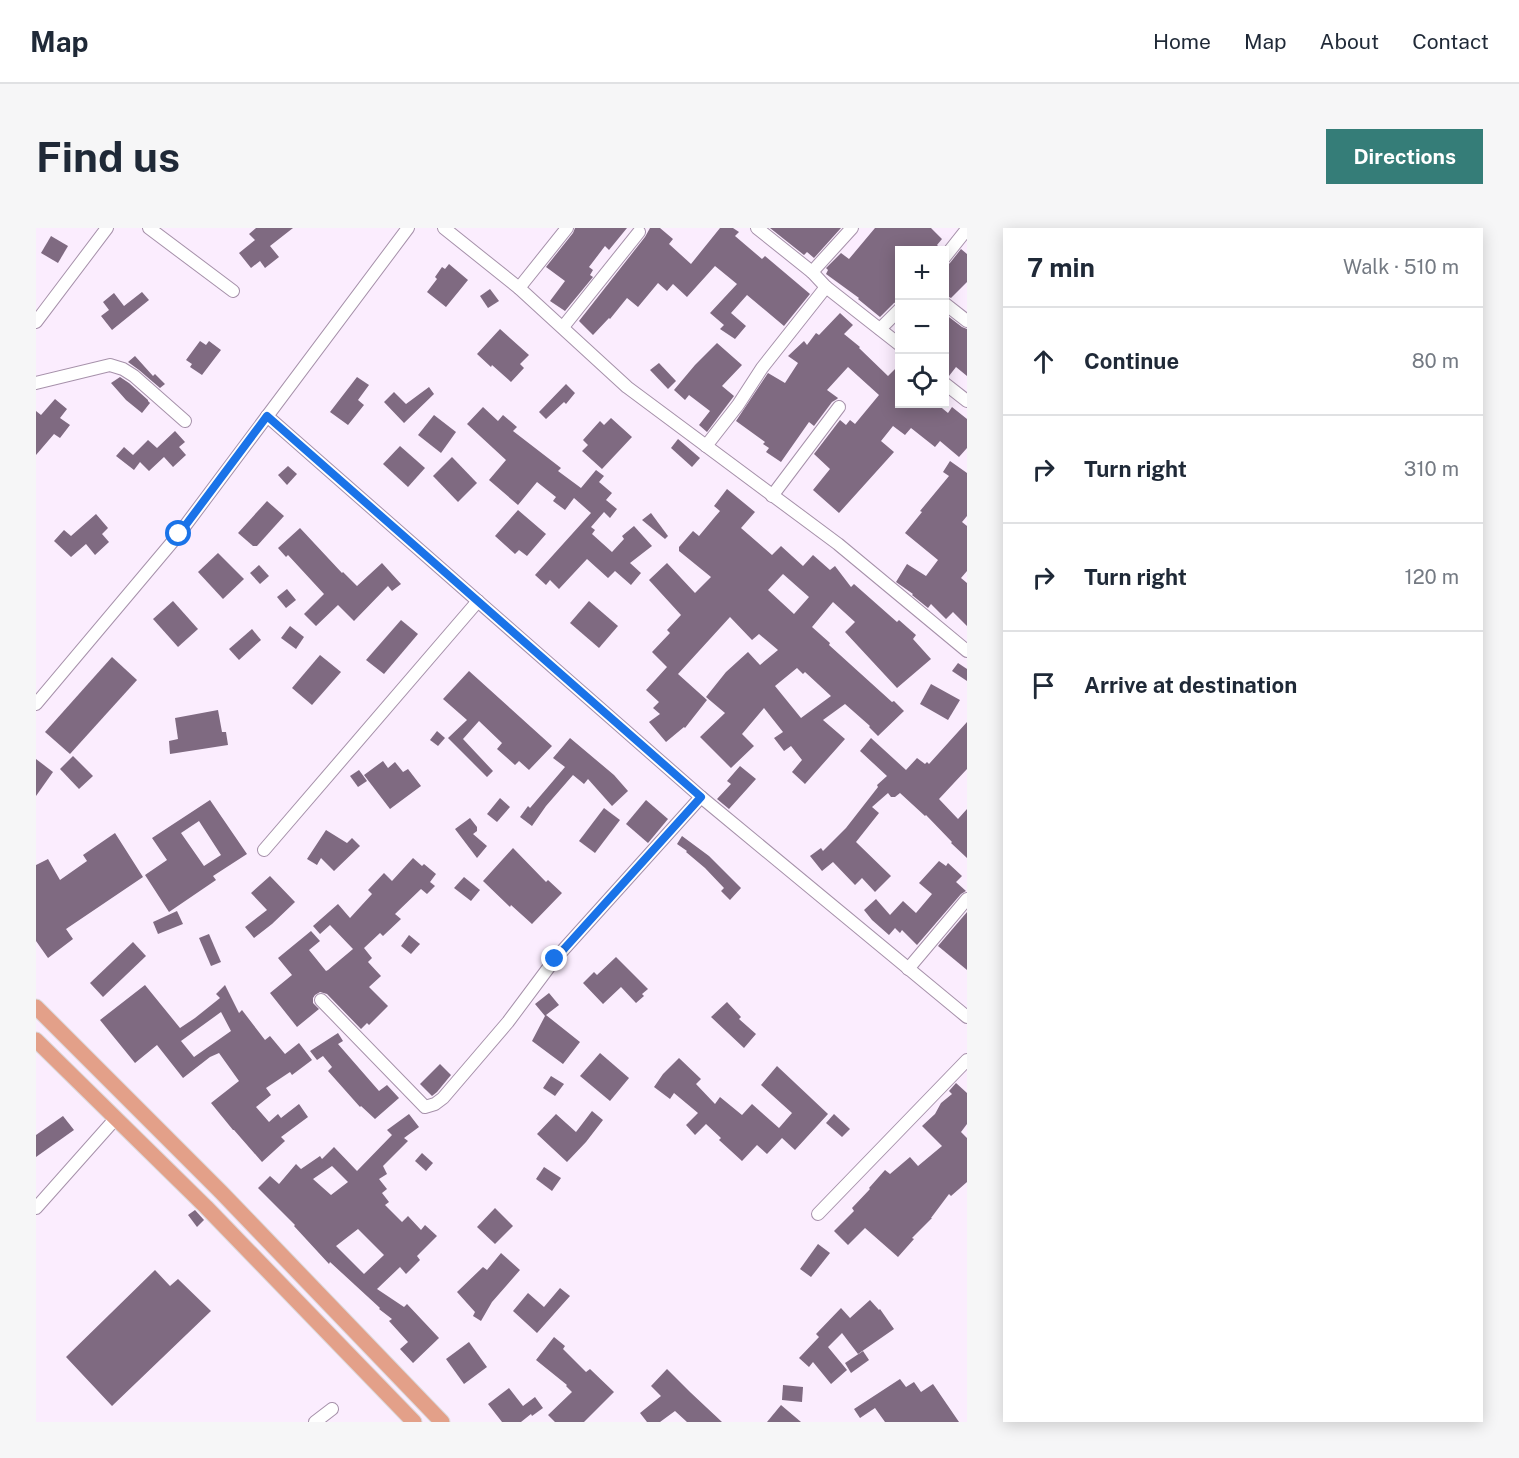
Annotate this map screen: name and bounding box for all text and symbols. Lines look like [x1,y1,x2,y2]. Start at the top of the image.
text: Map [30,25,89,58]
text: Home [1153,29,1211,54]
text: Map [1244,29,1287,54]
text: About [1320,29,1379,54]
text: Contact [1412,29,1489,54]
button: Directions [1326,129,1483,184]
text: Find us [36,132,180,181]
map controls [895,246,949,408]
button: + [895,246,949,300]
text: 7 min [1027,252,1095,283]
text: Walk · 510 m [1343,255,1459,279]
button: − [895,300,949,354]
icon: ahead [1027,345,1060,378]
text: Continue [1084,348,1179,374]
text: 80 m [1412,349,1459,373]
button: locate [895,354,949,408]
icon: right [1027,453,1060,486]
text: Turn right [1084,456,1187,482]
text: 310 m [1404,457,1459,481]
route start [165,520,191,546]
icon: right [1027,561,1060,594]
text: Turn right [1084,564,1187,590]
text: 120 m [1405,565,1459,589]
icon: arrive [1027,669,1060,702]
text: Arrive at destination [1084,672,1297,698]
route end [541,945,567,971]

